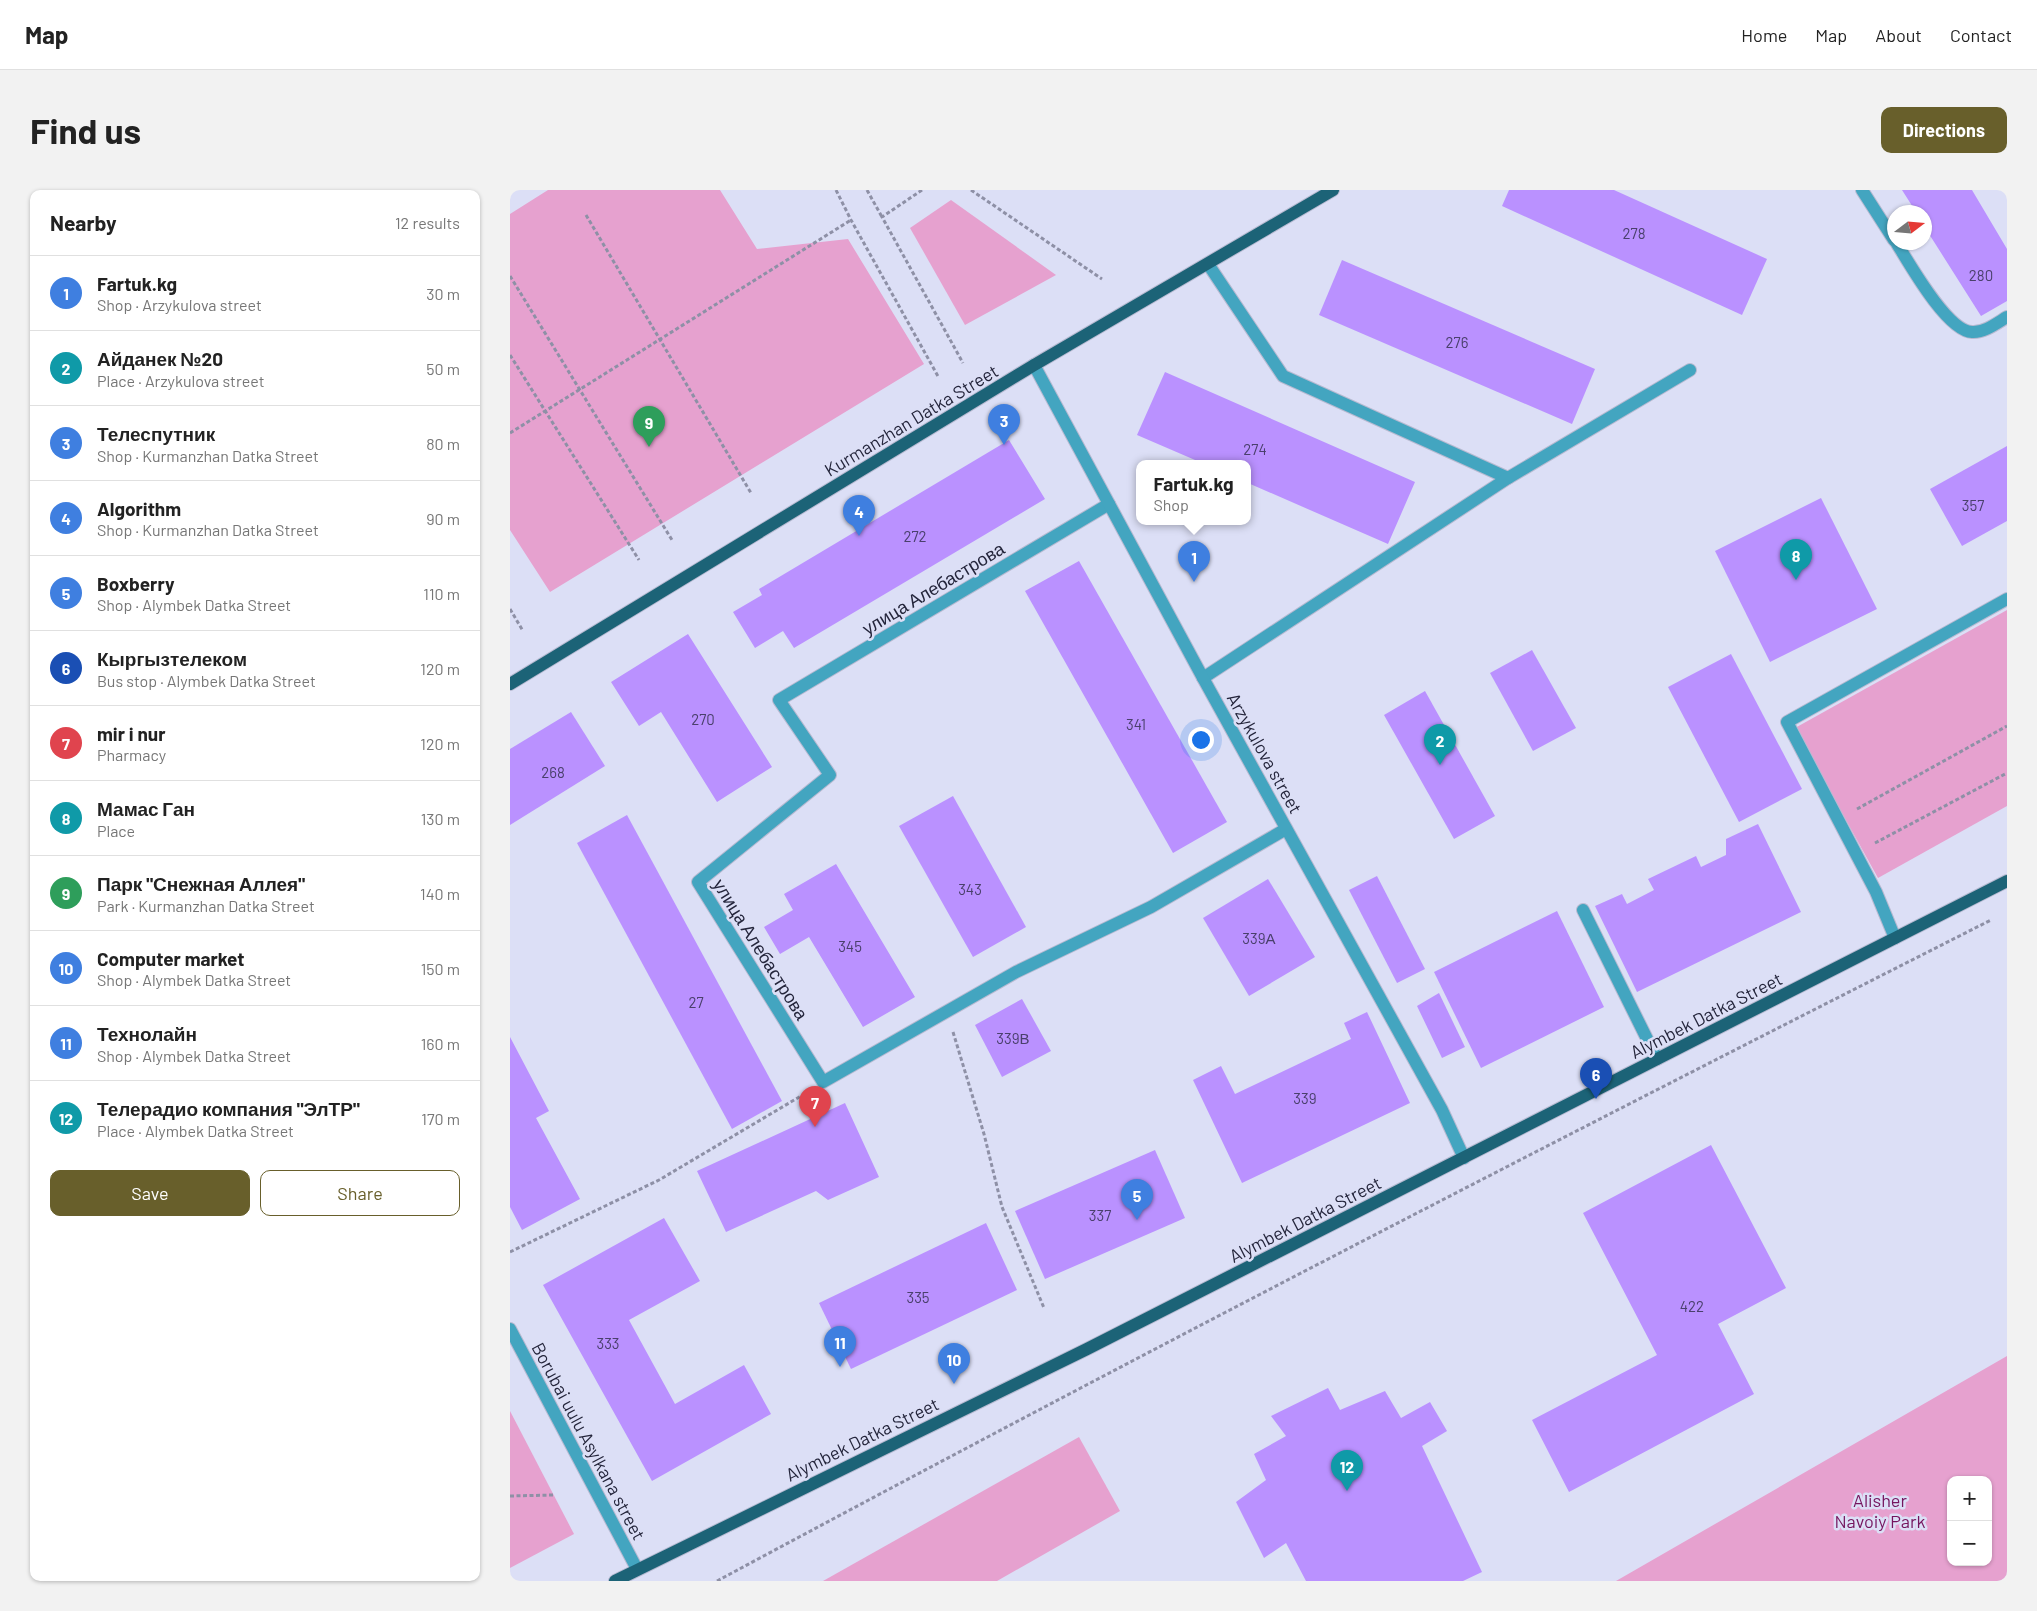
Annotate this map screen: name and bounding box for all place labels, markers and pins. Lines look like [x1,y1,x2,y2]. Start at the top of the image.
pin: 3 [988,404,1020,445]
pin: 9 [633,406,665,447]
pin: 4 [843,495,875,536]
pin: 8 [1780,539,1812,580]
pin: 1 [1178,541,1210,582]
pin: 2 [1424,724,1456,765]
pin: 6 [1580,1058,1612,1099]
pin: 7 [799,1086,831,1127]
pin: 5 [1121,1179,1153,1220]
pin: 11 [824,1326,856,1367]
pin: 10 [938,1343,970,1384]
pin: 12 [1331,1450,1363,1491]

